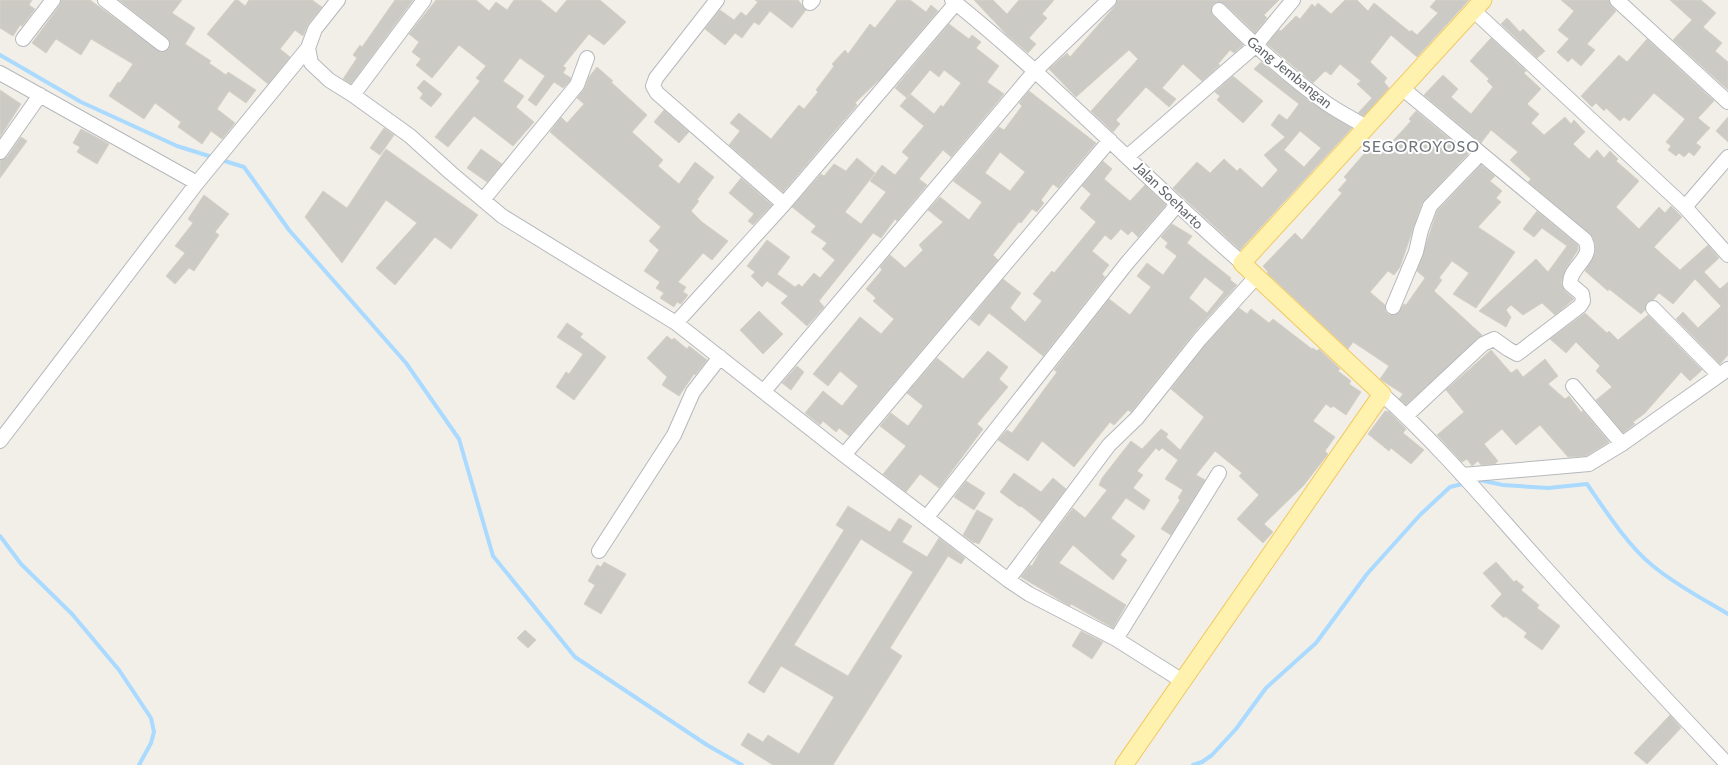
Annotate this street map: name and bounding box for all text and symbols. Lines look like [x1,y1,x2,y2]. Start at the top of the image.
street label: Gang Jembangan [1244,32,1336,112]
district label: SEGOROYOSO [1362,136,1480,155]
street label: Jalan Soeharto [1131,158,1207,232]

